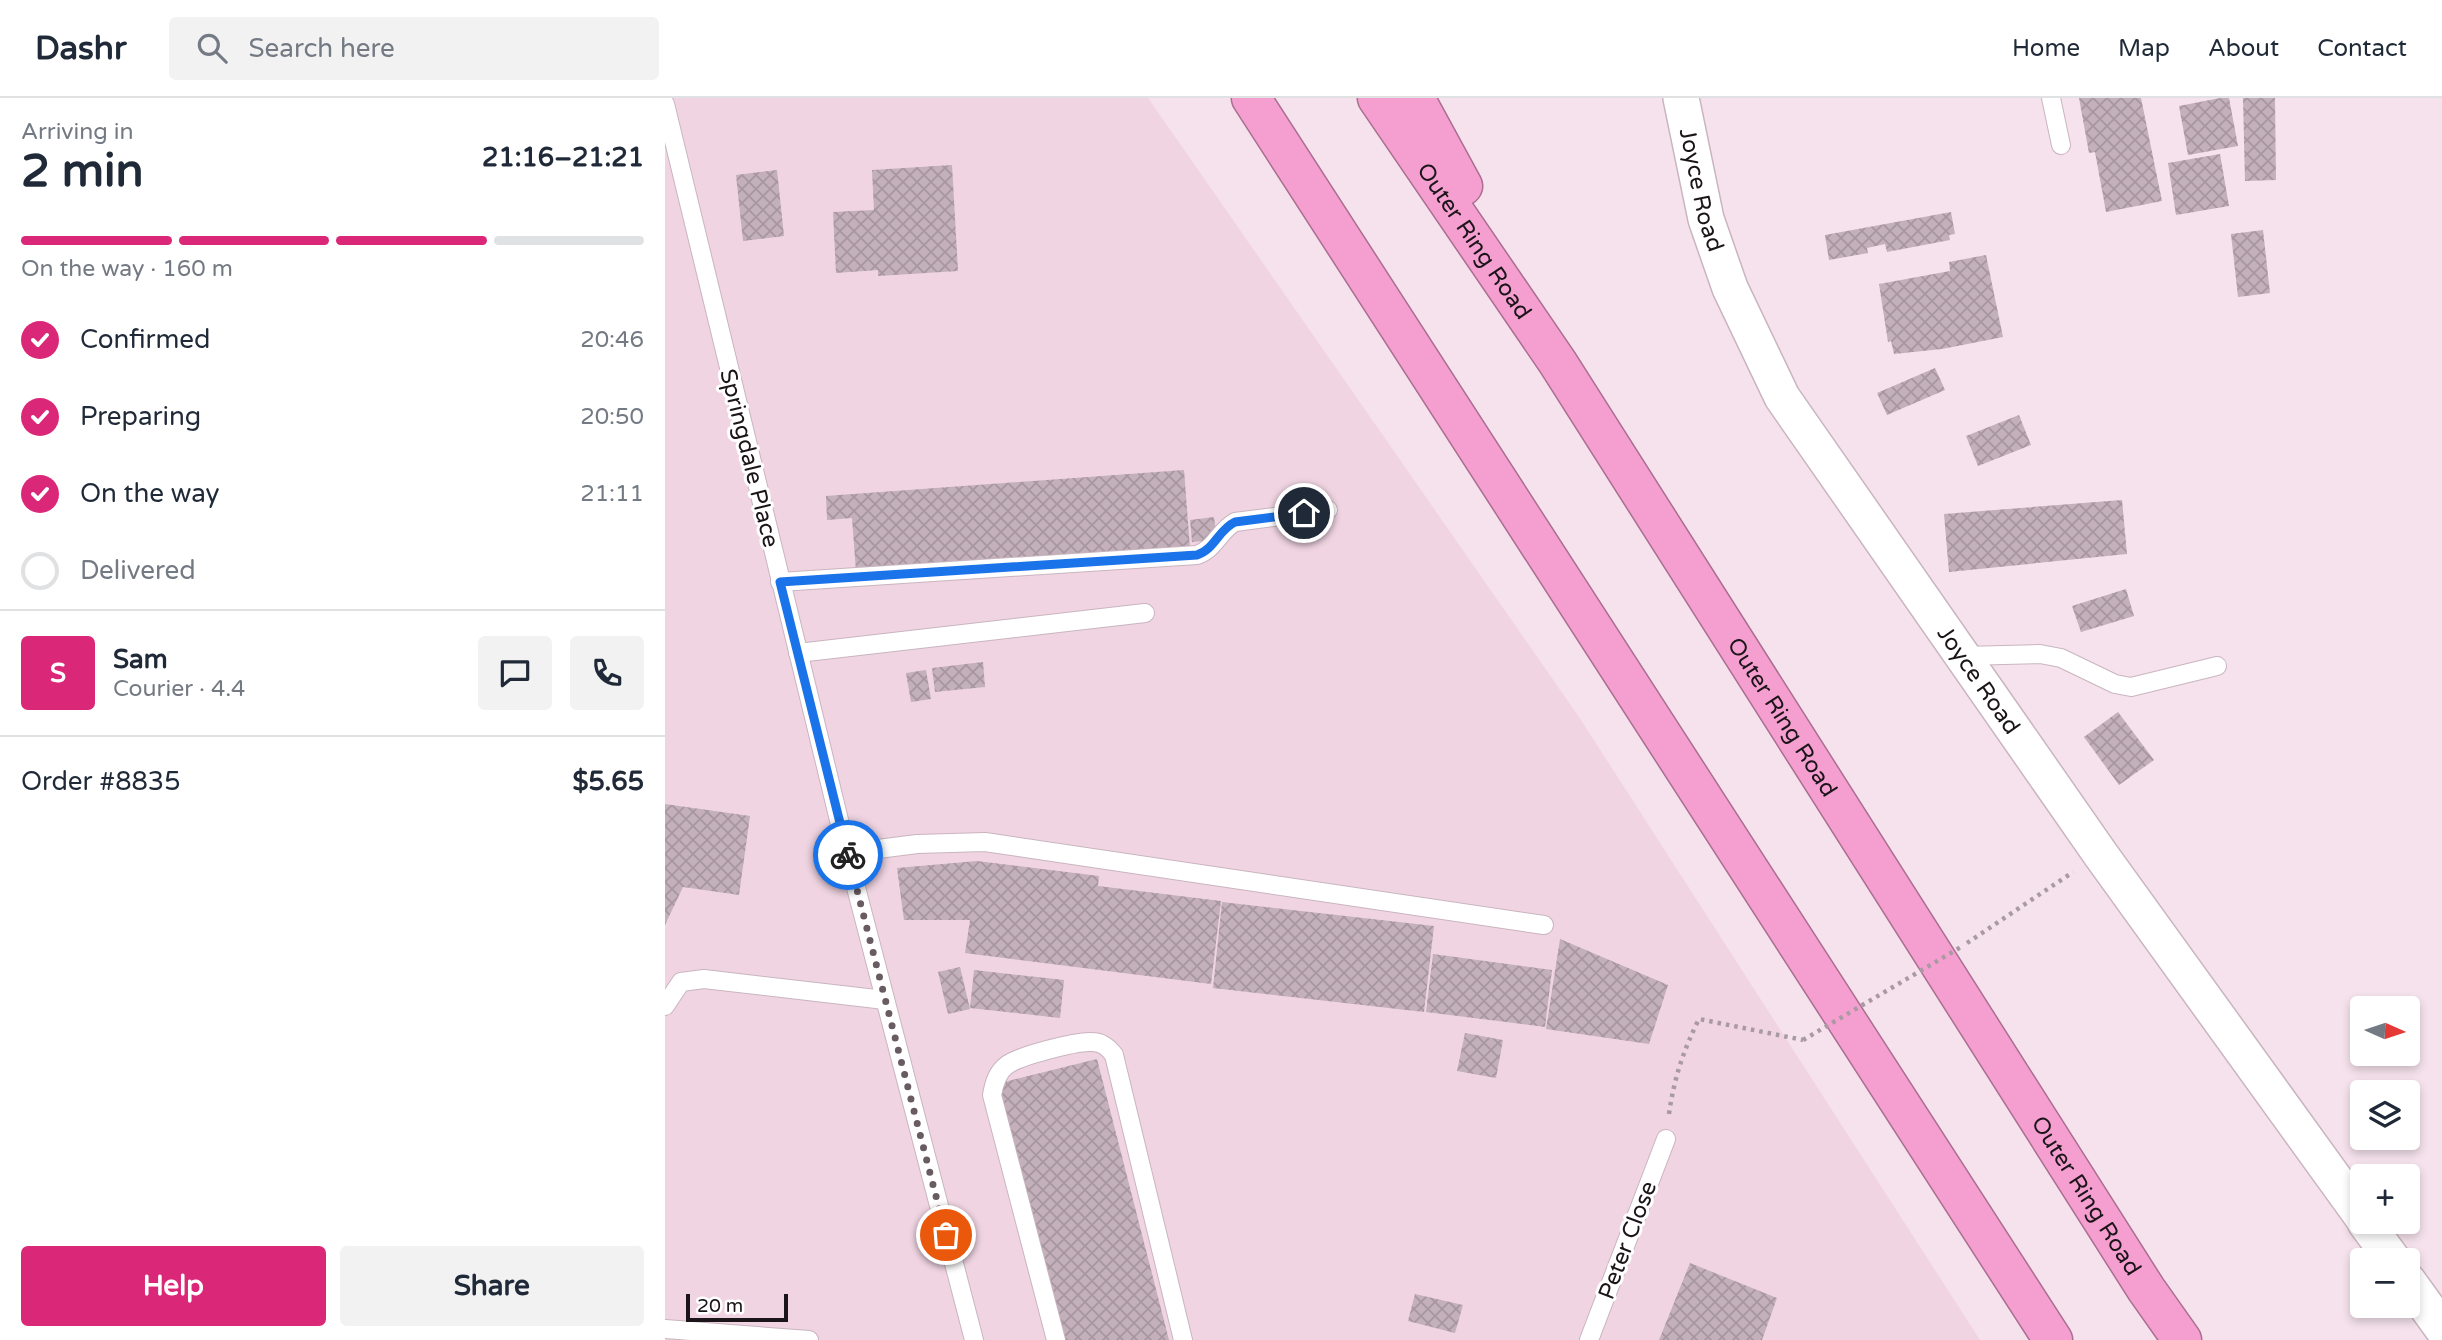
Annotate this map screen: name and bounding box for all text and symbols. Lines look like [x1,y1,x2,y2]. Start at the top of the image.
search box [169,17,659,80]
text: Dashr [35,29,127,68]
icon: search [193,29,231,67]
text: Search here [249,33,395,64]
text: Home [2012,34,2080,63]
text: Map [2118,34,2170,63]
text: About [2208,34,2279,63]
text: Contact [2317,34,2407,63]
text: Arriving in [21,118,134,146]
street label: Joyce Road [1673,126,1729,255]
text: 21:16–21:21 [482,142,644,173]
text: 2 min [21,144,144,199]
street label: Outer Ring Road [1410,158,1537,325]
text: On the way · 160 m [21,255,233,283]
icon: check [21,321,59,359]
text: Confirmed [80,324,210,355]
text: 20:46 [580,326,644,354]
street label: Springdale Place [713,366,785,550]
icon: check [21,398,59,436]
text: Preparing [80,401,201,432]
text: 20:50 [580,403,644,431]
icon: check [21,475,59,513]
text: On the way [80,478,220,509]
text: 21:11 [580,480,644,508]
pin [1274,483,1334,543]
icon: home [1285,494,1323,532]
text: Delivered [80,555,196,586]
street label: Joyce Road [1931,621,2026,740]
street label: Outer Ring Road [1721,632,1843,802]
button: chat [478,636,552,710]
button: phone [570,636,644,710]
text: Sam [113,644,168,675]
text: S [50,658,66,689]
text: Courier · 4.4 [113,675,245,703]
text: Order #8835 [21,766,181,797]
text: $5.65 [572,766,644,797]
courier [813,820,883,890]
icon: bike [829,836,867,874]
north arrow [2350,996,2420,1066]
map controls [2350,996,2420,1318]
button: layers [2350,1080,2420,1150]
street label: Outer Ring Road [2025,1111,2147,1281]
button: + [2350,1164,2420,1234]
street label: Peter Close [1593,1177,1663,1303]
pin [916,1205,976,1265]
icon: bag [927,1216,965,1254]
button: Help [21,1246,326,1326]
button: Share [340,1246,644,1326]
button: − [2350,1248,2420,1318]
scale bar [686,1291,787,1323]
text: 20 m [697,1295,743,1317]

